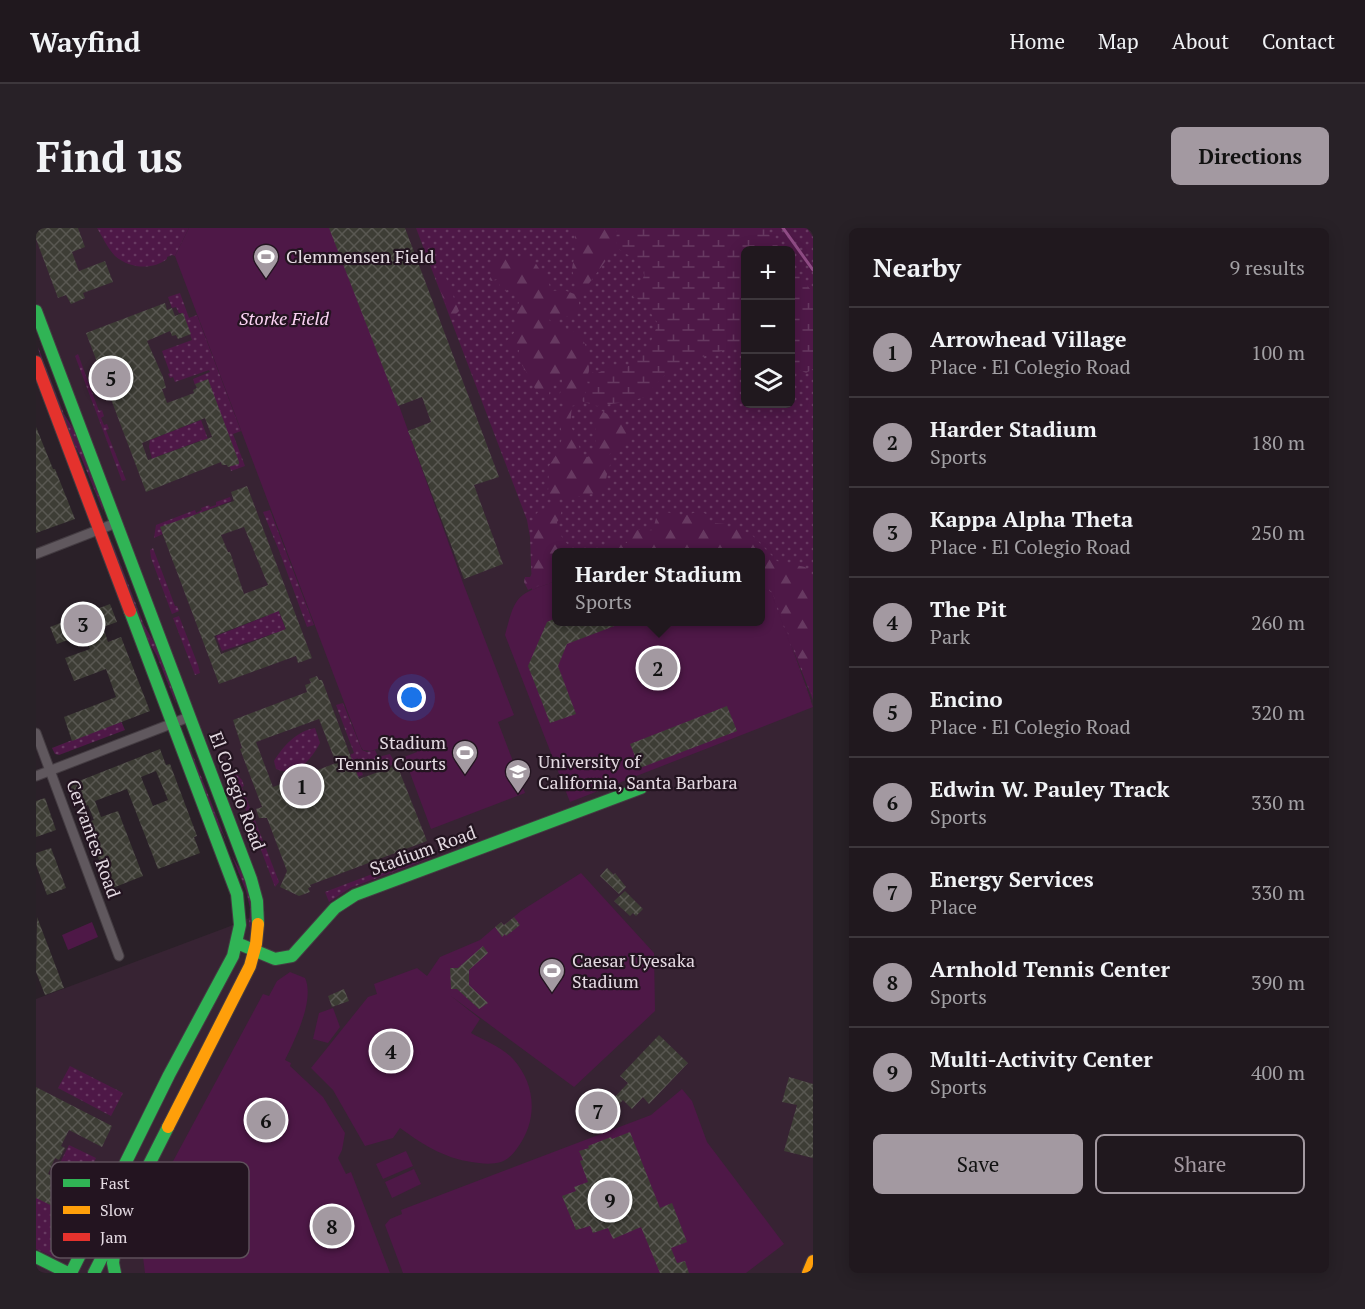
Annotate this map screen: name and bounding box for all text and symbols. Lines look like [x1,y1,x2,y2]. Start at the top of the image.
text: Wayfind [30,23,141,60]
text: Home [1009,27,1065,55]
text: Map [1098,27,1139,55]
text: About [1172,27,1229,55]
text: Contact [1262,27,1335,55]
button: Directions [1171,127,1329,185]
text: Find us [36,128,183,184]
sports icon: Clemmensen Field [251,242,281,280]
place label: Clemmensen Field [286,244,434,268]
map controls [741,246,795,408]
button: + [741,246,795,300]
text: Nearby [873,250,961,284]
text: 9 results [1230,254,1305,281]
button: − [741,300,795,354]
park label: Storke Field [239,306,329,330]
text: Arrowhead Village [930,324,1127,353]
text: 1 [887,339,898,366]
text: 100 m [1251,339,1305,366]
text: Place · El Colegio Road [930,353,1131,380]
button: layers [741,354,795,408]
pin: 5 [92,356,130,400]
text: Harder Stadium [930,414,1097,443]
text: 2 [887,429,898,456]
text: 180 m [1251,429,1305,456]
text: Sports [930,443,987,470]
text: Kappa Alpha Theta [930,504,1133,533]
text: 3 [887,519,898,546]
text: 250 m [1251,519,1305,546]
text: Place · El Colegio Road [930,533,1131,560]
popup [552,548,765,626]
text: Harder Stadium [575,559,742,588]
text: Sports [575,588,632,615]
text: The Pit [930,594,1007,623]
pin: 3 [64,602,102,646]
text: 4 [887,609,898,636]
text: 260 m [1251,609,1305,636]
text: Park [930,623,970,650]
pin: 2 [638,646,678,690]
your location [397,683,426,712]
text: Encino [930,684,1003,713]
text: 5 [887,699,898,726]
text: 320 m [1251,699,1305,726]
text: Place · El Colegio Road [930,713,1131,740]
street label: El Colegio Road [204,728,272,853]
place label: Stadium Tennis Courts [335,730,446,775]
sports icon: Stadium Tennis Courts [450,738,480,776]
place label: University of California, Santa Barbara [538,749,738,794]
school or university icon: University of California, Santa Barbara [503,757,533,795]
pin: 1 [282,764,322,808]
text: Edwin W. Pauley Track [930,774,1169,803]
street label: Cervantes Road [61,776,126,901]
text: 6 [887,789,898,816]
text: 330 m [1251,789,1305,816]
text: Sports [930,803,987,830]
street label: Stadium Road [366,820,479,880]
text: Energy Services [930,864,1094,893]
text: 7 [887,879,898,906]
text: 330 m [1251,879,1305,906]
text: Place [930,893,977,920]
place label: Caesar Uyesaka Stadium [572,948,695,993]
text: Arnhold Tennis Center [930,954,1170,983]
sports icon: Caesar Uyesaka Stadium [537,956,567,994]
text: 8 [887,969,898,996]
text: 390 m [1251,969,1305,996]
text: Sports [930,983,987,1010]
pin: 4 [372,1028,410,1074]
text: Multi-Activity Center [930,1044,1153,1073]
text: 9 [887,1059,898,1086]
text: 400 m [1251,1059,1305,1086]
text: Sports [930,1073,987,1100]
pin: 7 [578,1088,618,1134]
pin: 6 [246,1098,286,1142]
button: Save [873,1134,1083,1194]
button: Share [1095,1134,1305,1194]
legend [51,1162,249,1258]
text: Fast [100,1172,130,1194]
pin: 9 [590,1178,630,1222]
text: Slow [100,1199,134,1221]
pin: 8 [312,1204,352,1248]
text: Jam [100,1226,128,1248]

